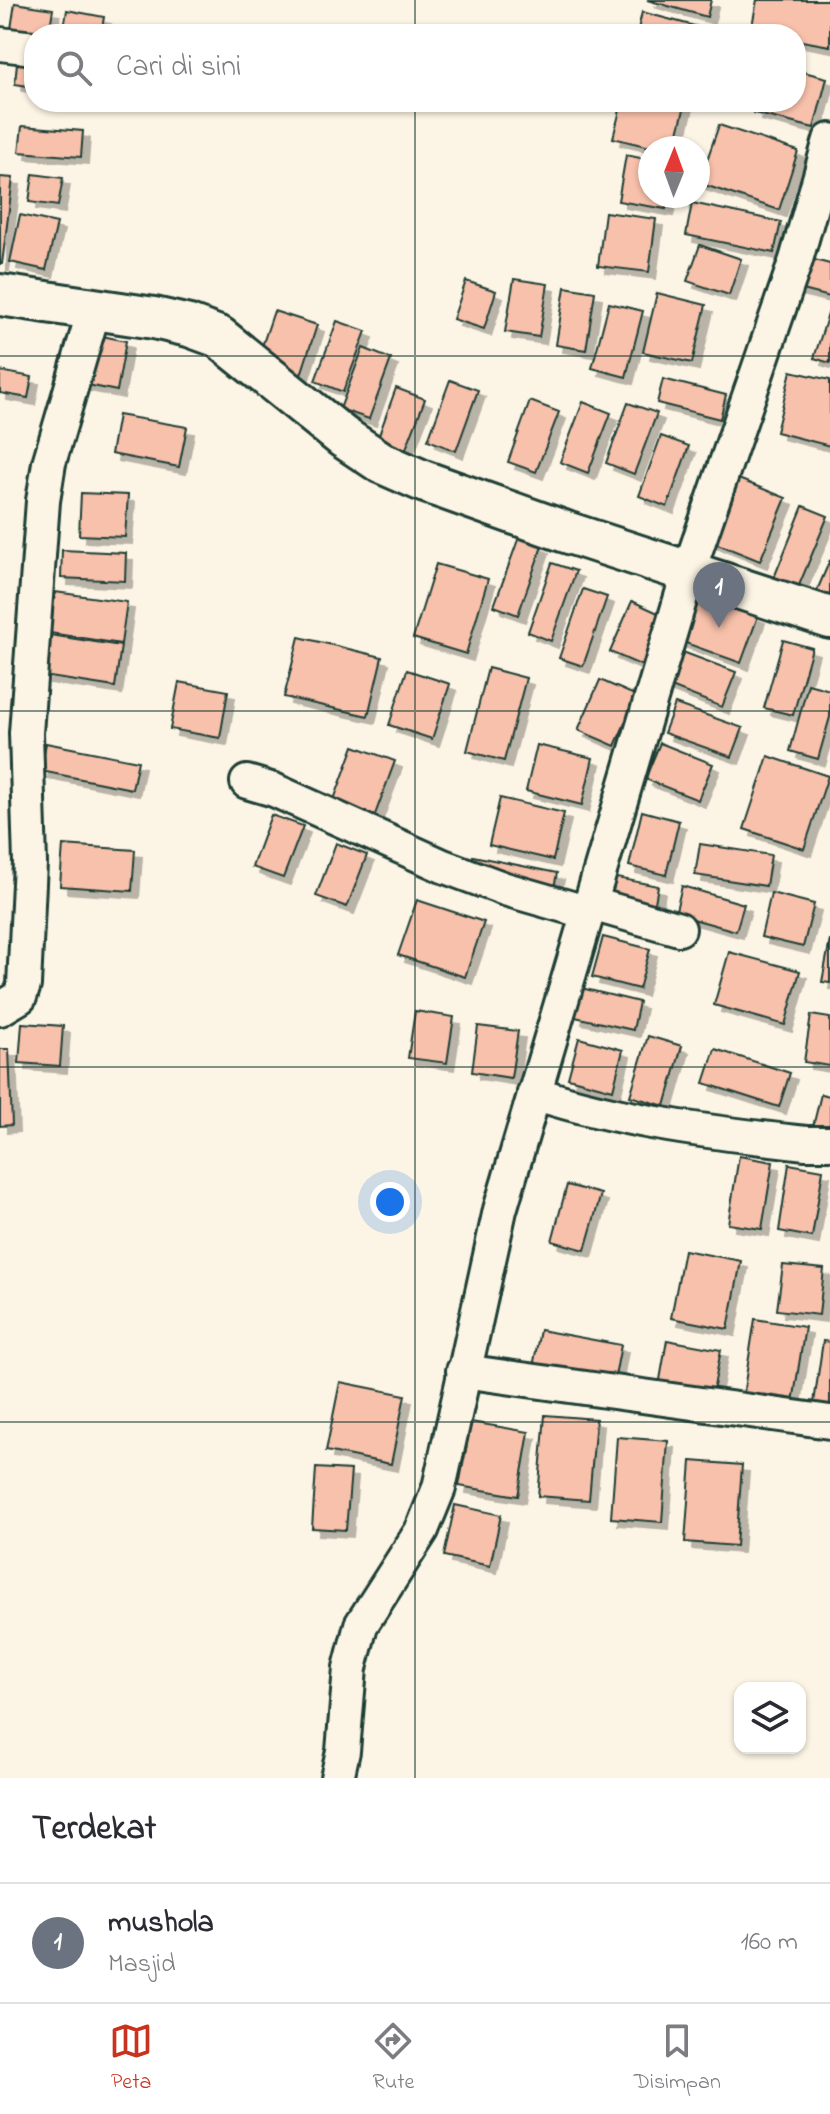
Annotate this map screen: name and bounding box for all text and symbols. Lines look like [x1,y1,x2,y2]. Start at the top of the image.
search box [24,24,806,112]
icon: search [52,46,96,90]
text: Cari di sini [116,46,242,90]
north arrow [638,136,710,208]
pin: 1 [693,562,745,628]
your location [370,1182,410,1222]
map controls [734,1682,806,1754]
button: layers [734,1682,806,1754]
text: Terdekat [32,1805,156,1855]
text: mushola [108,1902,214,1946]
text: 1 [54,1924,62,1962]
text: 160 m [740,1924,798,1962]
text: Masjid [108,1946,176,1984]
tab: Peta [109,2019,153,2099]
tab: Rute [371,2019,415,2099]
tab: Disimpan [634,2019,721,2099]

